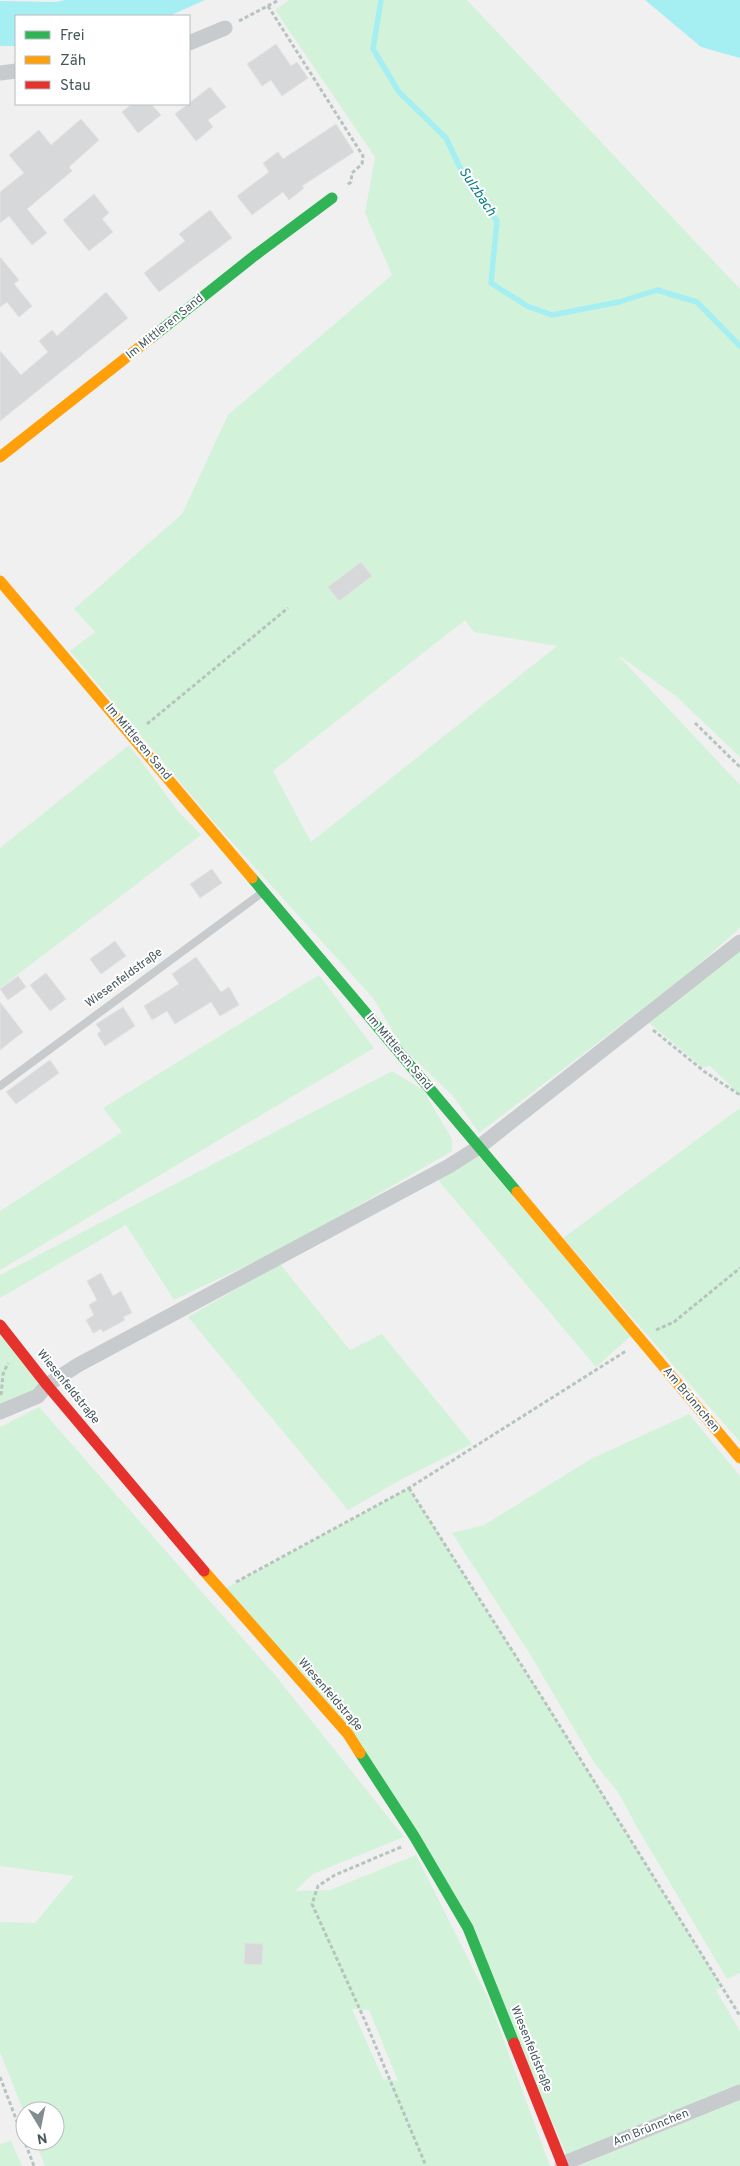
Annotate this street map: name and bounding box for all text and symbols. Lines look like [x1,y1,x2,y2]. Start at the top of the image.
legend [15,15,190,105]
text: Frei [60,27,85,46]
text: Zäh [60,52,86,71]
text: Stau [60,77,91,96]
water label: Sulzbach [454,164,500,220]
street label: Im Mittleren Sand [123,291,207,363]
street label: Im Mittleren Sand [101,700,175,784]
street label: Wiesenfeldstraße [82,945,166,1011]
street label: Im Mittleren Sand [362,1010,436,1094]
street label: Wiesenfeldstraße [33,1346,103,1428]
street label: Am Brünnchen [659,1364,723,1436]
street label: Wiesenfeldstraße [294,1655,366,1735]
street label: Wiesenfeldstraße [506,2003,556,2095]
north arrow [15,2101,65,2151]
street label: Am Brünnchen [611,2105,691,2151]
text: N [36,2128,48,2147]

